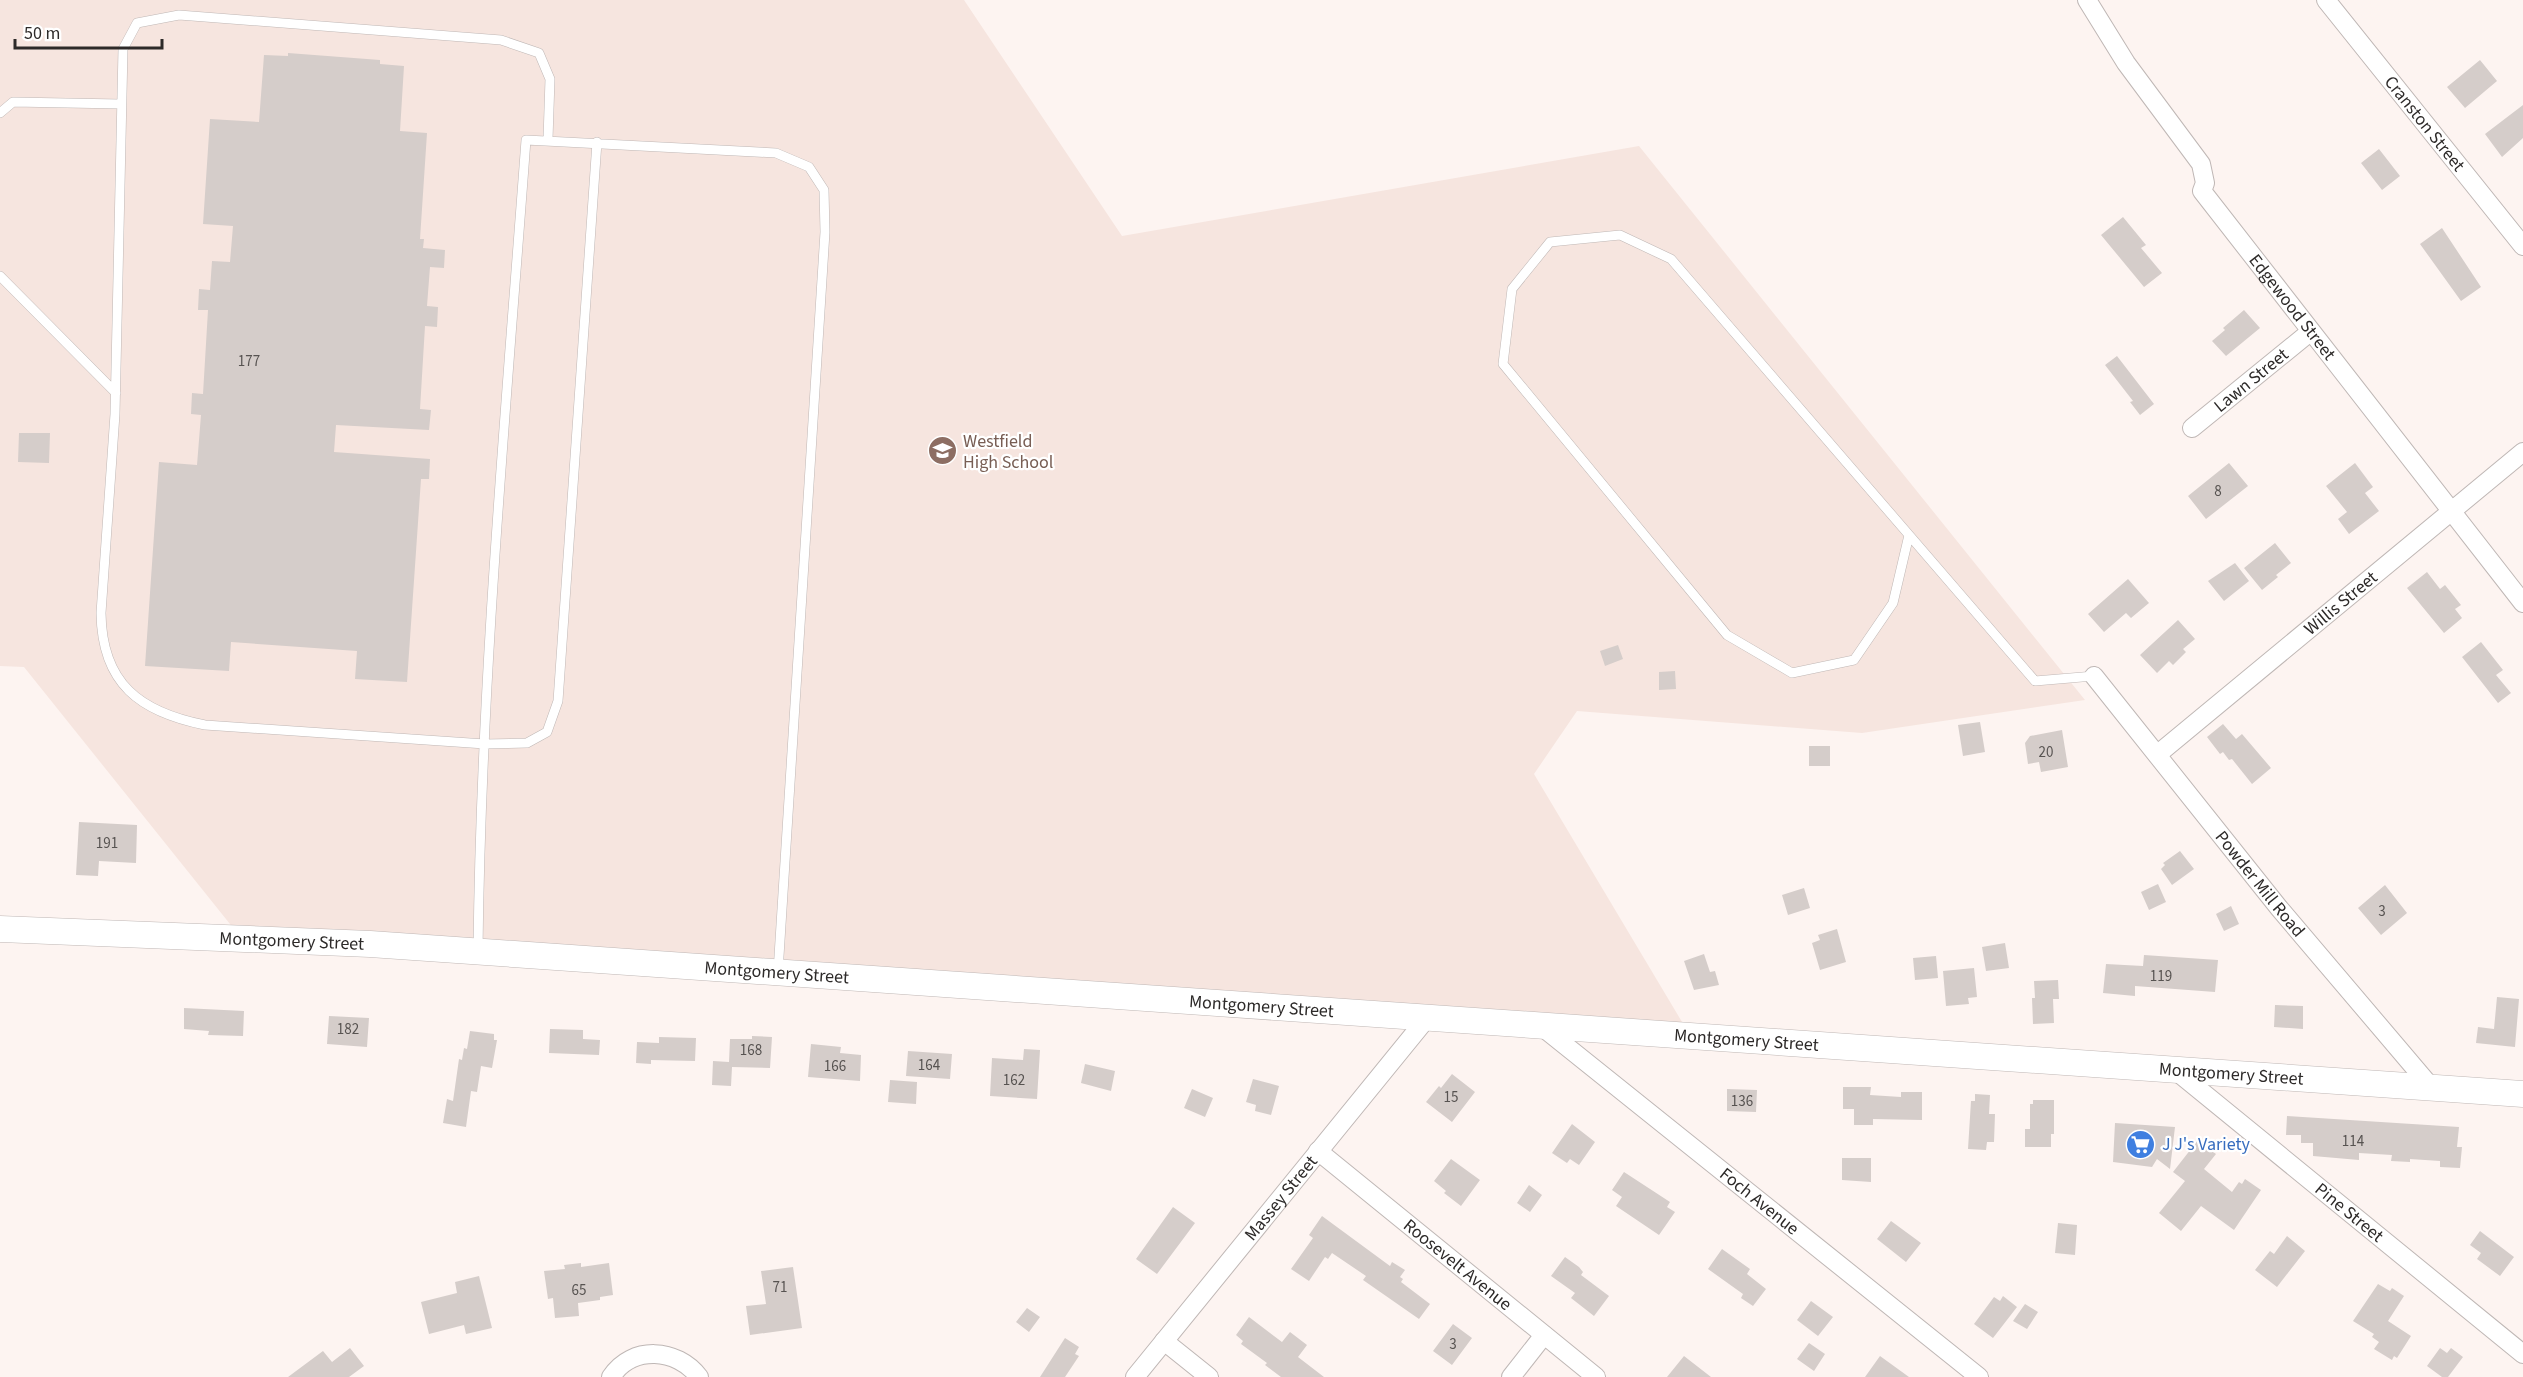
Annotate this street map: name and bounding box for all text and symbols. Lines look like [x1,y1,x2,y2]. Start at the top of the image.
scale bar [15,12,162,50]
text: 50 m [24,21,60,46]
street label: Cranston Street [2378,70,2471,177]
street label: Edgewood Street [2243,249,2341,366]
street label: Lawn Street [2209,343,2294,418]
house number: 177 [238,351,260,372]
place label: Westfield High School [963,429,1053,475]
school or university icon: Westfield High School [926,435,958,467]
house number: 8 [2214,481,2222,502]
street label: Willis Street [2299,565,2383,641]
house number: 20 [2039,742,2053,763]
street label: Powder Mill Road [2209,826,2310,943]
house number: 191 [96,833,118,854]
house number: 3 [2378,901,2386,922]
street label: Montgomery Street [219,926,365,957]
street label: Montgomery Street [704,955,850,990]
house number: 119 [2150,966,2172,987]
street label: Montgomery Street [1188,989,1335,1024]
house number: 182 [337,1019,359,1040]
street label: Montgomery Street [1673,1023,1819,1058]
house number: 168 [740,1040,762,1061]
house number: 164 [918,1055,941,1076]
house number: 166 [824,1056,846,1077]
street label: Montgomery Street [2158,1057,2304,1092]
house number: 162 [1003,1070,1025,1091]
house number: 15 [1444,1087,1458,1108]
house number: 136 [1731,1091,1753,1112]
supermarket icon: J J's Variety [2125,1128,2157,1160]
house number: 114 [2342,1131,2365,1152]
place label: J J's Variety [2162,1132,2251,1157]
street label: Massey Street [1239,1150,1323,1246]
street label: Foch Avenue [1714,1162,1804,1241]
street label: Pine Street [2309,1177,2389,1248]
street label: Roosevelt Avenue [1398,1213,1517,1317]
house number: 71 [773,1277,787,1298]
house number: 65 [572,1280,586,1301]
house number: 3 [1449,1334,1457,1355]

